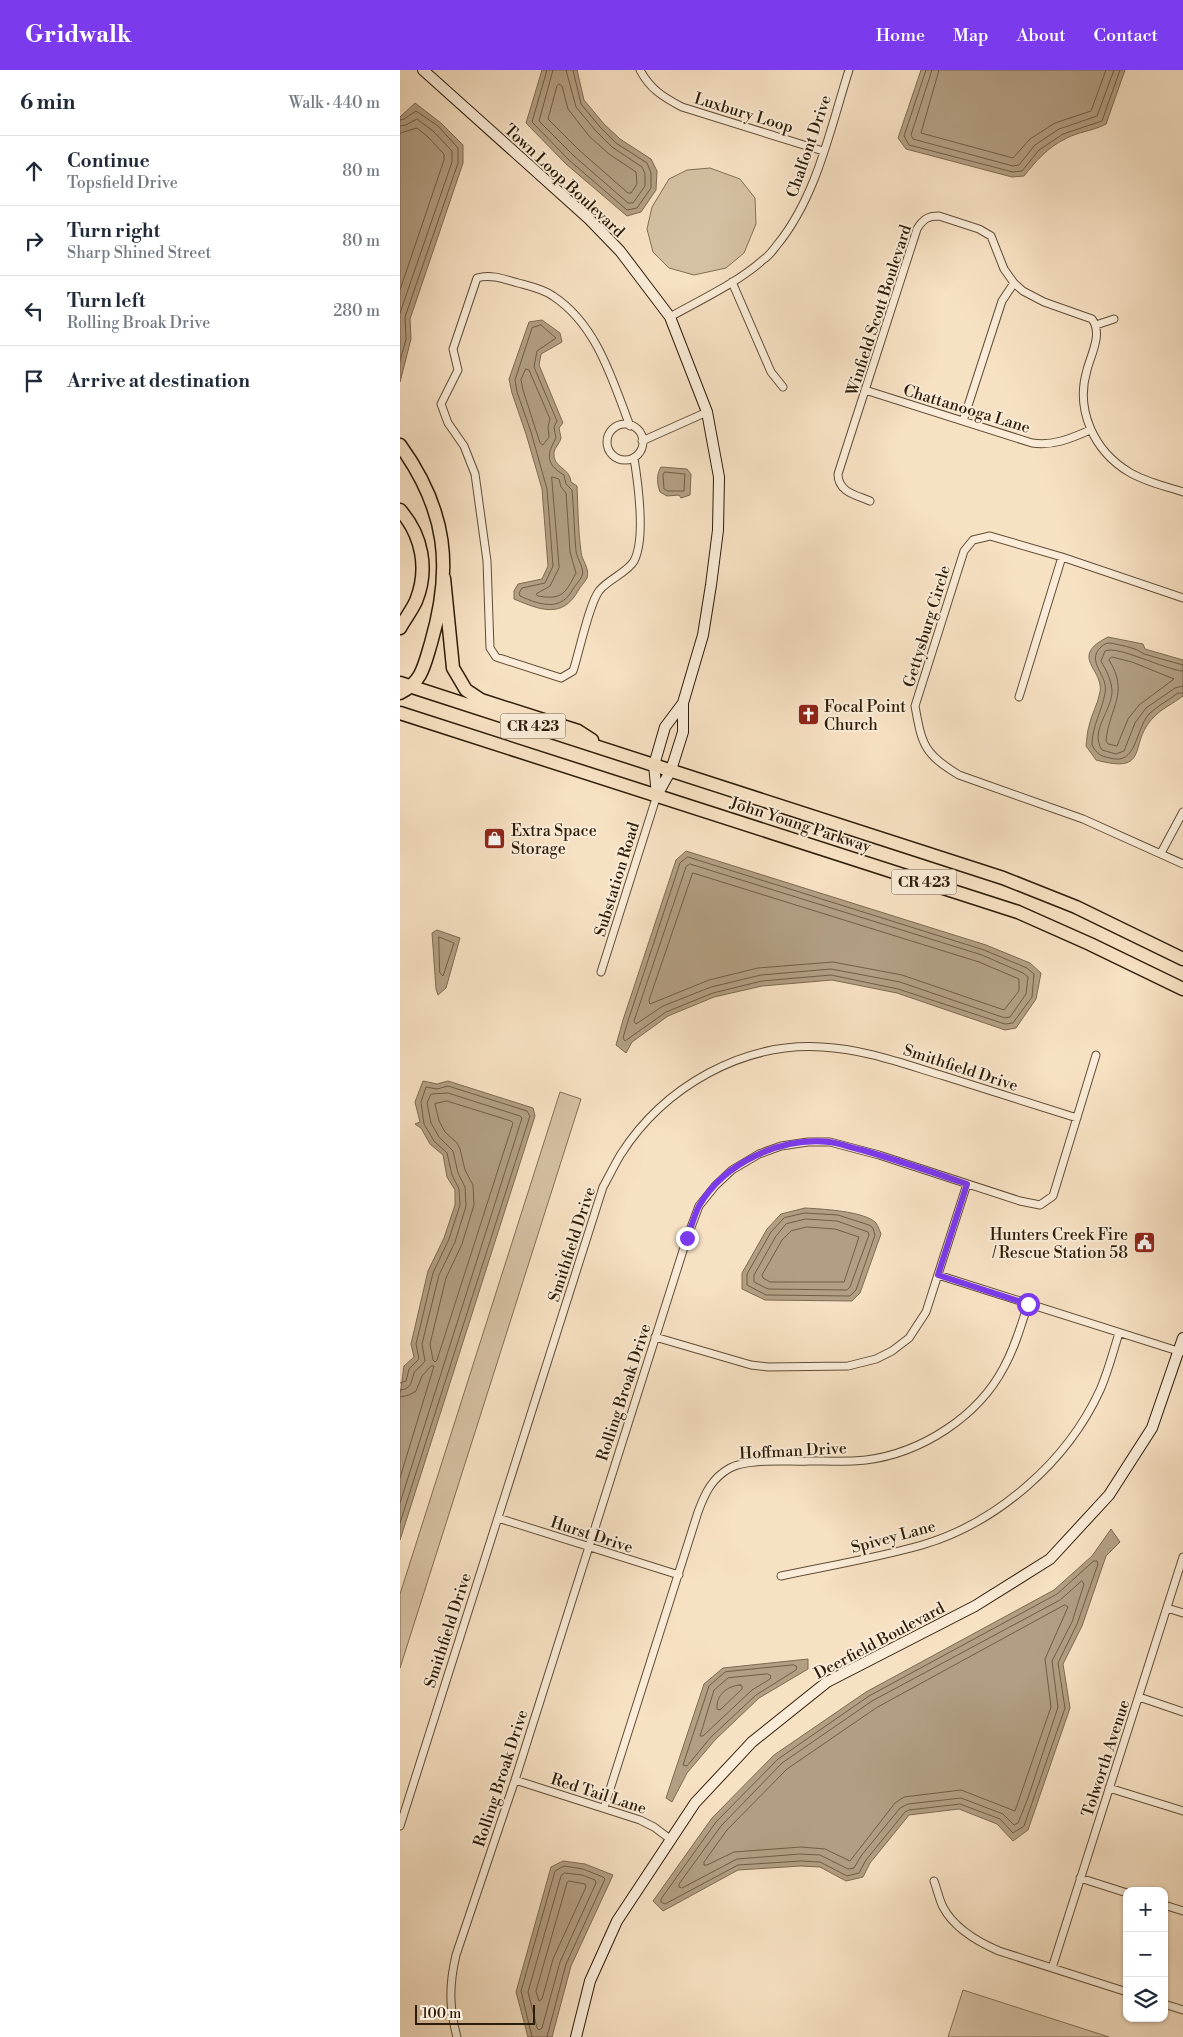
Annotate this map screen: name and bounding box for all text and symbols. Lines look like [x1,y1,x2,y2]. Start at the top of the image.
text: Gridwalk [25,20,132,50]
text: Home [876,24,925,47]
text: Map [953,24,989,47]
text: About [1017,24,1066,47]
text: Contact [1094,24,1158,47]
street label: Luxbury Loop [692,88,796,137]
text: 6 min [20,90,75,116]
street label: Chalfont Drive [782,92,836,200]
text: Walk · 440 m [289,93,380,113]
street label: Town Loop Boulevard [500,120,629,242]
text: Continue [67,149,150,173]
icon: ahead [20,157,48,185]
text: 80 m [342,161,380,181]
text: Topsfield Drive [67,173,178,193]
text: Turn right [67,219,160,243]
street label: Winfield Scott Boulevard [842,222,916,399]
icon: right [20,227,48,255]
text: 80 m [342,231,380,251]
text: Sharp Shined Street [67,243,211,263]
text: Turn left [67,289,146,313]
icon: left [20,297,48,325]
text: 280 m [333,301,380,321]
text: Rolling Broak Drive [67,313,210,333]
icon: arrive [20,367,48,395]
text: Arrive at destination [67,369,250,393]
street label: Chattanooga Lane [901,380,1033,438]
street label: Gettysburg Circle [899,563,955,690]
place label: Focal Point Church [824,697,906,735]
church icon: Focal Point Church [796,703,820,727]
road number: CR 423 [500,714,566,738]
street label: John Young Parkway [727,792,874,857]
street label: Substation Road [590,820,644,939]
place label: Extra Space Storage [511,821,597,859]
shop icon: Extra Space Storage [483,827,507,851]
road number: CR 423 [892,870,956,894]
street label: Smithfield Drive [901,1040,1021,1096]
street label: Smithfield Drive [544,1184,600,1304]
place label: Hunters Creek Fire / Rescue Station 58 [990,1225,1128,1263]
route end [676,1227,699,1250]
public building icon: Hunters Creek Fire / Rescue Station 58 [1132,1231,1156,1255]
route start [1017,1293,1040,1316]
street label: Rolling Broak Drive [592,1321,656,1464]
street label: Hoffman Drive [739,1438,847,1464]
street label: Hurst Drive [548,1512,636,1558]
street label: Spivey Lane [849,1516,938,1558]
street label: Smithfield Drive [420,1570,476,1690]
street label: Deerfield Boulevard [811,1598,948,1684]
street label: Tolworth Avenue [1078,1697,1134,1819]
street label: Rolling Broak Drive [469,1707,533,1850]
street label: Red Tail Lane [548,1769,649,1819]
map controls [1123,1887,1168,2022]
button: + [1123,1887,1168,1932]
button: − [1123,1932,1168,1977]
button: layers [1123,1977,1168,2022]
scale bar [415,2002,535,2025]
text: 100 m [422,2005,461,2023]

